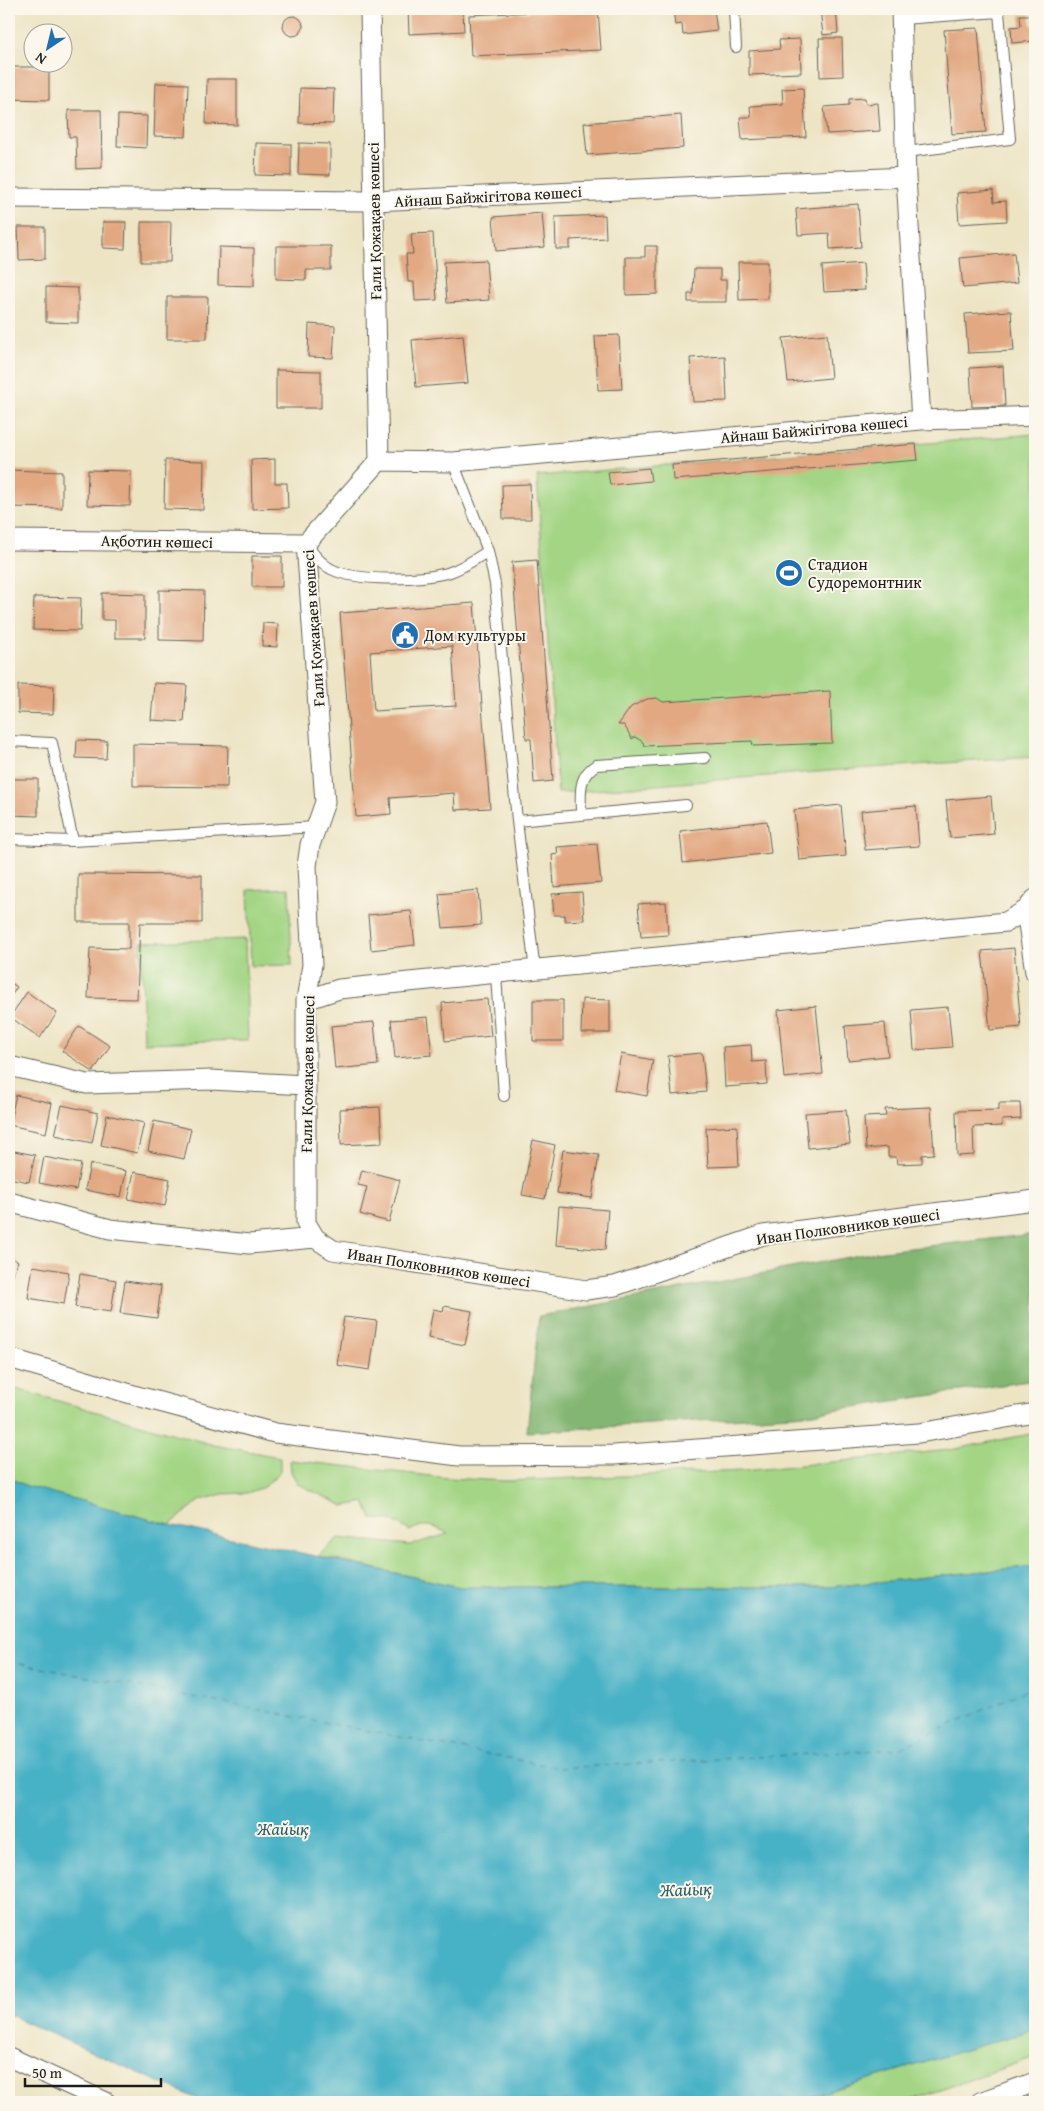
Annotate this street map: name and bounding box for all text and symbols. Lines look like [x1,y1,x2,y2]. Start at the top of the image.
north arrow [22,22,72,72]
text: N [30,47,50,70]
street label: Ғали Қожақаев көшесі [361,142,387,300]
street label: Айнаш Байжігітова көшесі [394,179,583,213]
street label: Айнаш Байжігітова көшесі [719,409,909,449]
street label: Ақботин көшесі [101,528,214,554]
street label: Ғали Қожақаев көшесі [295,548,330,707]
place label: Стадион Судоремонтник [808,552,922,594]
sports icon: Стадион Судоремонтник [774,558,804,588]
public building icon: Дом культуры [390,620,420,650]
place label: Дом культуры [423,623,526,647]
street label: Ғали Қожақаев көшесі [294,995,320,1153]
street label: Иван Полковников көшесі [755,1201,942,1251]
street label: Иван Полковников көшесі [346,1241,533,1293]
water label: Жайық [256,1815,309,1842]
water label: Жайық [659,1875,713,1903]
scale bar [25,2056,161,2088]
text: 50 m [32,2062,63,2083]

